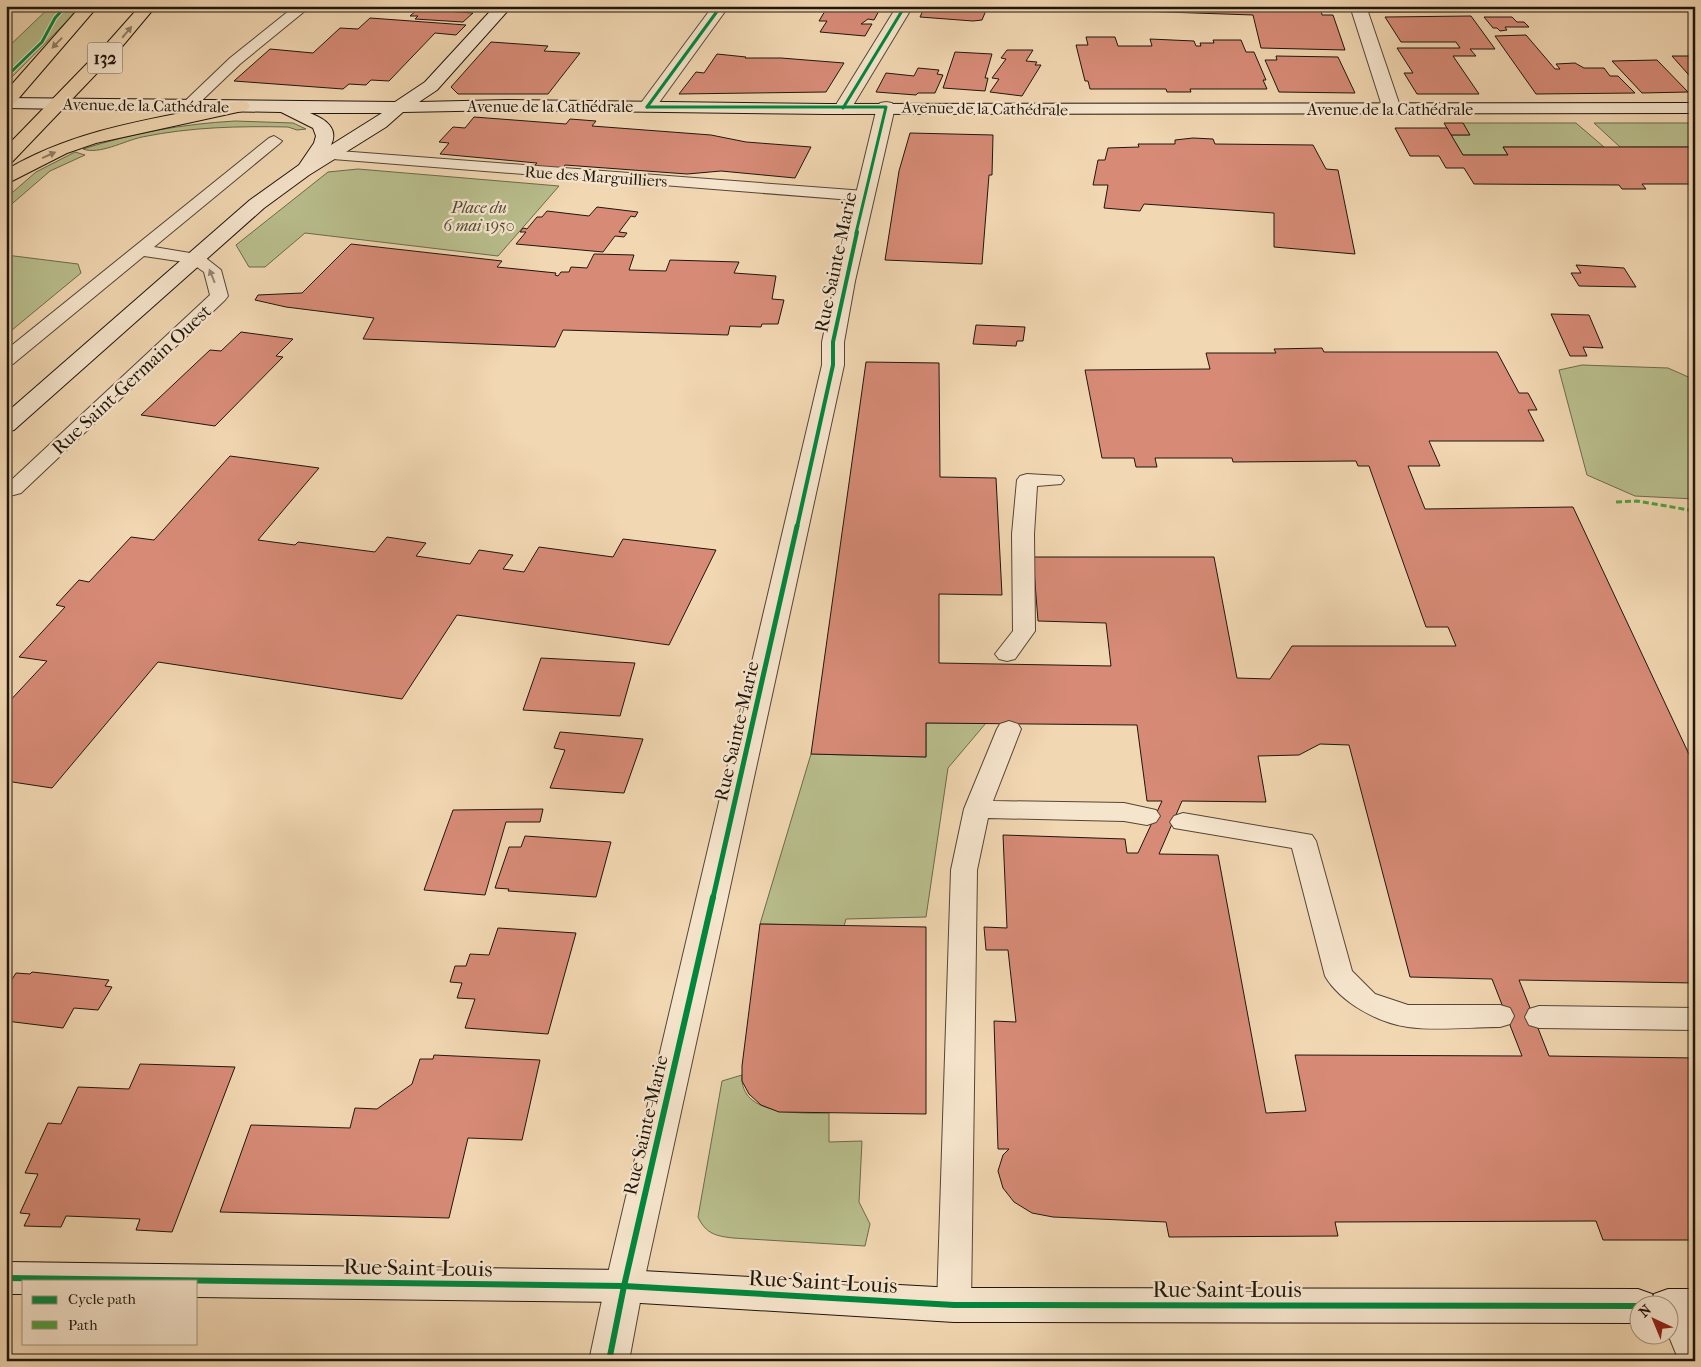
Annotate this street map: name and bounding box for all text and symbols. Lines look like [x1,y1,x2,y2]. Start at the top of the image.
one-way arrow [121,27,133,39]
one-way arrow [52,36,64,48]
road number: 132 [88,42,122,74]
street label: Avenue de la Cathédrale [62,95,229,116]
street label: Avenue de la Cathédrale [466,97,633,116]
street label: Avenue de la Cathédrale [901,98,1068,119]
street label: Avenue de la Cathédrale [1306,100,1473,119]
one-way arrow [42,150,56,158]
street label: Rue des Marguilliers [524,162,668,191]
street label: Rue Sainte-Marie [810,190,862,334]
park label: Place du 6 mai 1950 [443,198,515,235]
one-way arrow [208,269,216,283]
street label: Rue Saint-Germain Ouest [48,300,216,459]
street label: Rue Sainte-Marie [710,659,764,803]
street label: Rue Sainte-Marie [619,1053,673,1197]
street label: Rue Saint-Louis [343,1254,493,1282]
street label: Rue Saint-Louis [748,1265,898,1299]
street label: Rue Saint-Louis [1152,1277,1302,1303]
legend [22,1280,198,1344]
text: Cycle path [68,1290,136,1308]
north arrow [1628,1294,1678,1344]
text: N [1636,1301,1655,1321]
text: Path [68,1316,98,1334]

